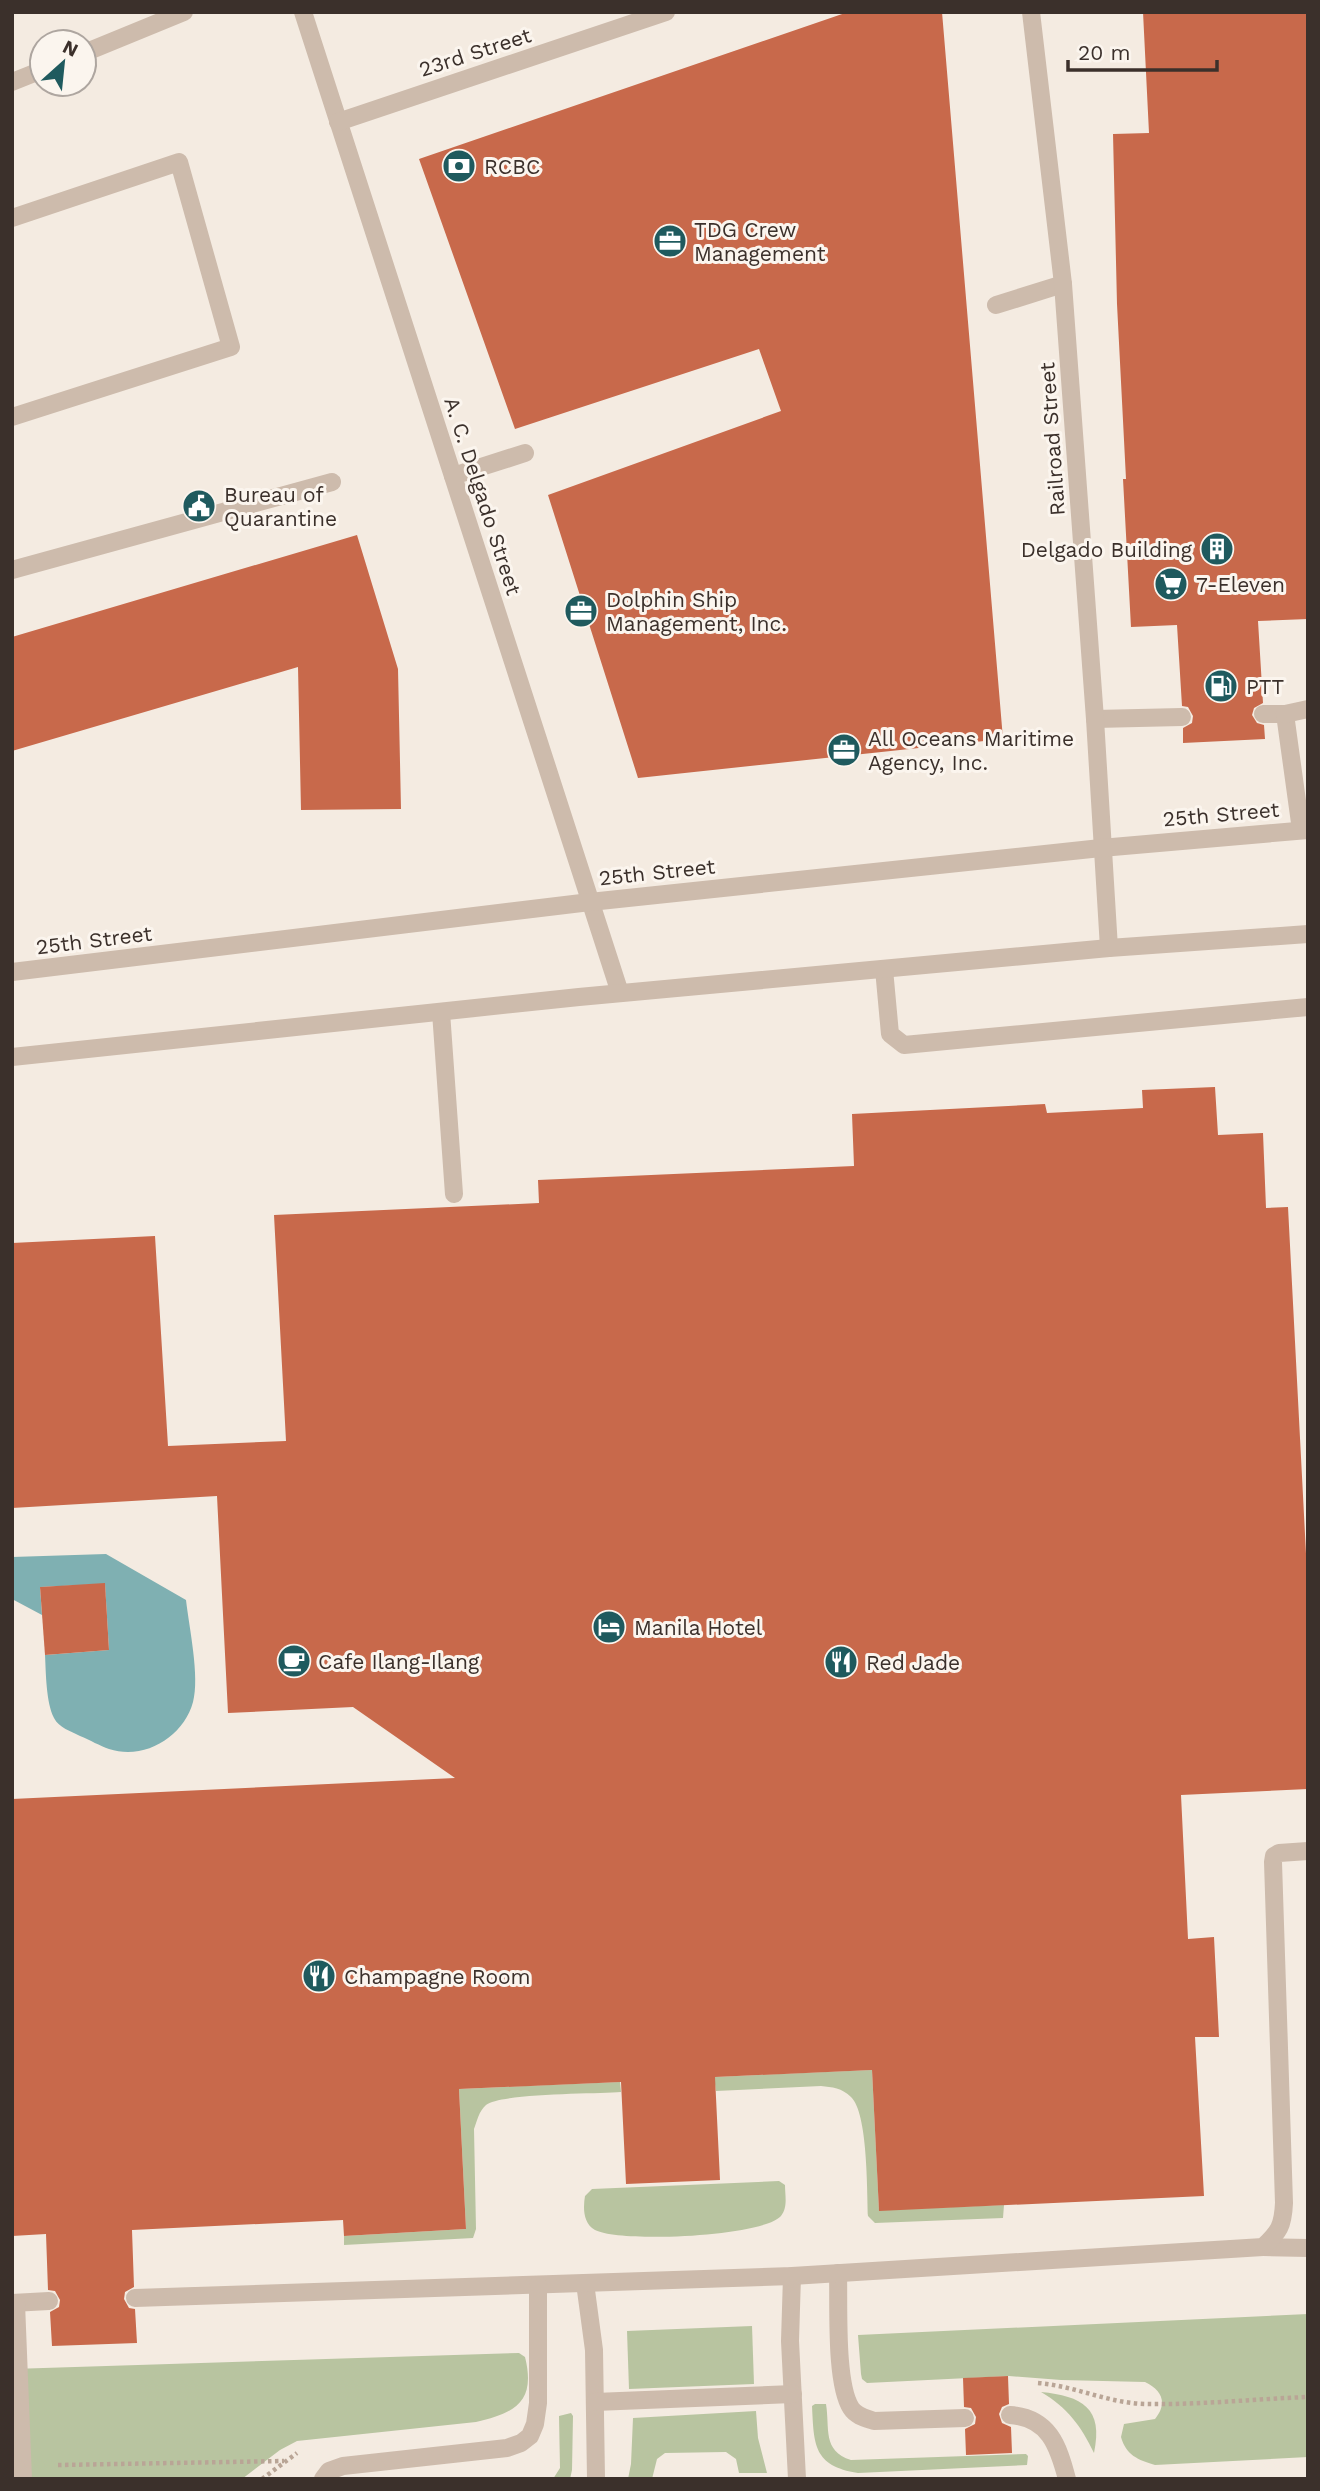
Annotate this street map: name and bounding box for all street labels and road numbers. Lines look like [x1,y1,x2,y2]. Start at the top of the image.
street label: 23rd Street [416,22,534,82]
street label: Railroad Street [1034,361,1070,517]
street label: A. C. Delgado Street [439,394,527,598]
street label: 25th Street [1162,796,1280,832]
street label: 25th Street [598,853,717,891]
street label: 25th Street [35,920,154,960]

